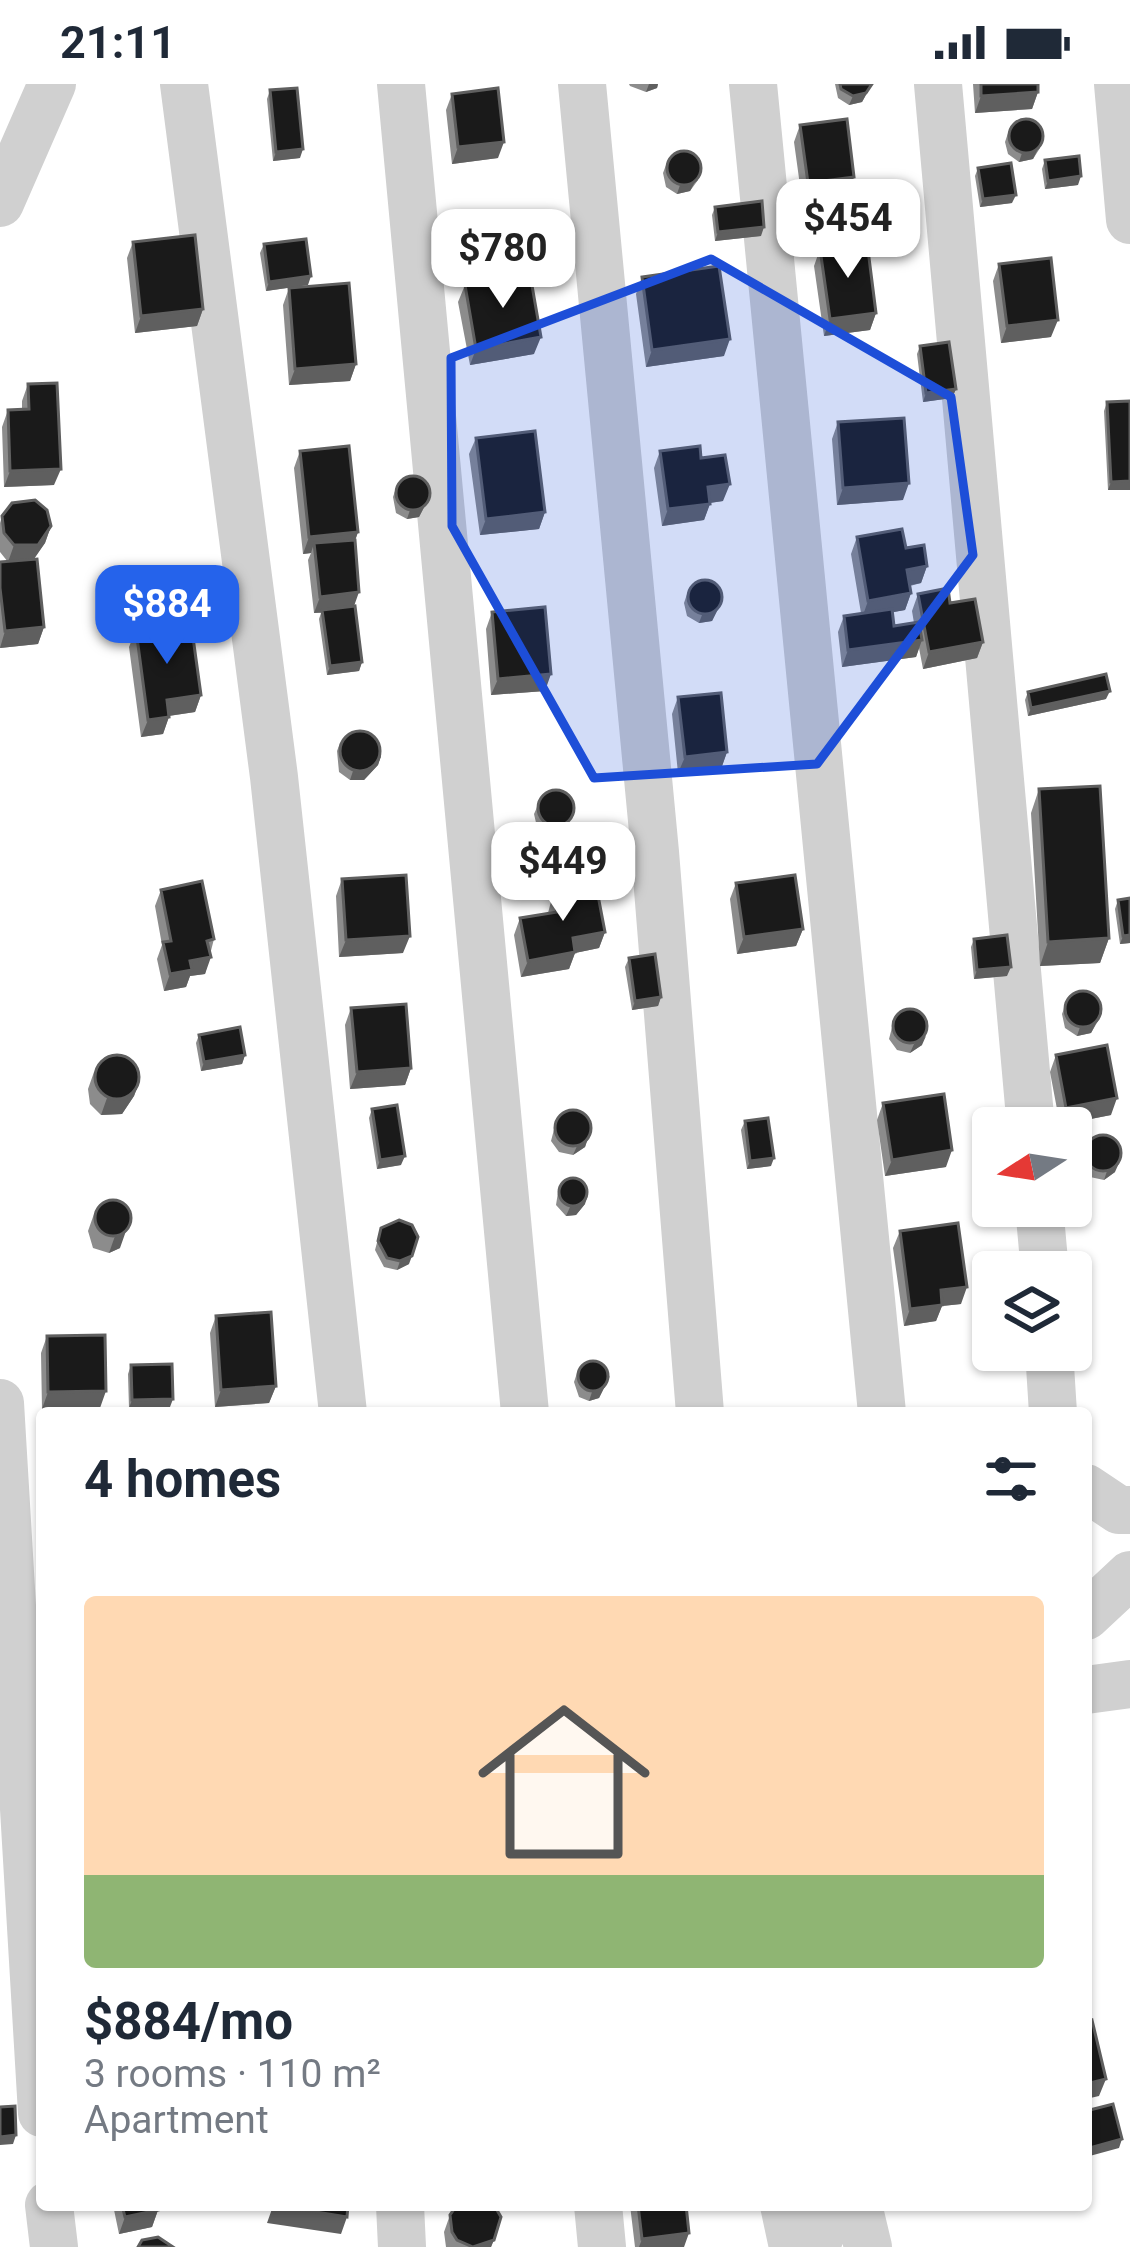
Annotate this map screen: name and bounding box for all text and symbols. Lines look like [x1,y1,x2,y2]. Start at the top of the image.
text: 21:11 [60,16,176,69]
pin: $454 [777,179,919,281]
text: $454 [803,195,893,241]
pin: $780 [432,209,574,311]
text: $780 [458,225,548,271]
pin: $884 [96,565,238,667]
text: $884 [122,581,212,627]
pin: $449 [492,822,634,924]
text: $449 [518,838,608,884]
north arrow [972,1107,1092,1227]
map controls [972,1107,1092,1371]
button: layers [972,1251,1092,1371]
icon: filters [978,1446,1044,1512]
text: 4 homes [84,1450,281,1509]
icon: home [456,1674,672,1890]
text: $884/mo [84,1992,293,2051]
text: 3 rooms · 110 m² [84,2051,381,2097]
text: Apartment [84,2097,269,2143]

